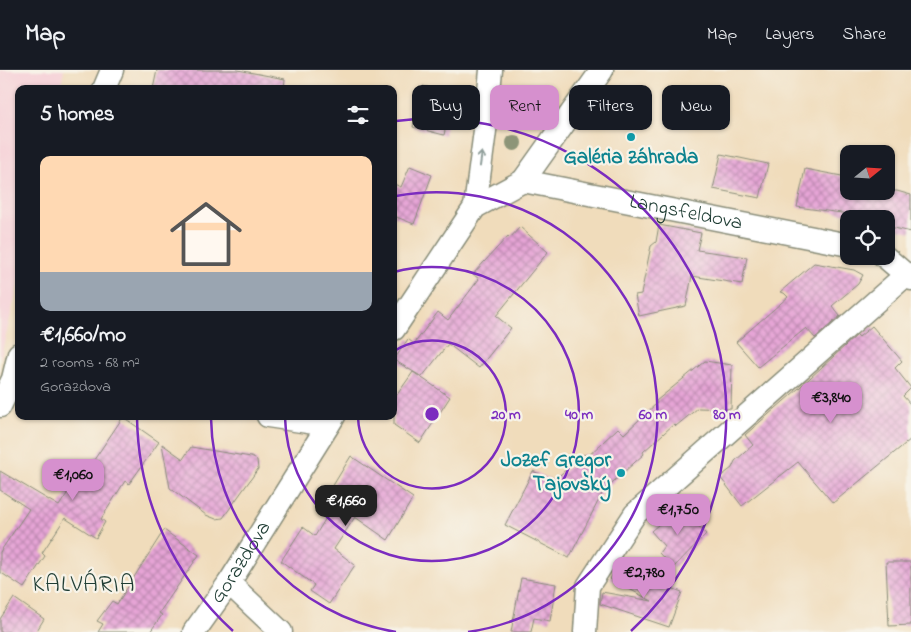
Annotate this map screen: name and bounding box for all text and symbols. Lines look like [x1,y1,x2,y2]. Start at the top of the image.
text: Map [25,17,66,52]
text: Map [707,22,737,48]
text: Layers [765,22,815,48]
text: Share [843,22,886,48]
chip: Buy [412,85,480,130]
chip: Rent [490,85,559,130]
chip: Filters [569,85,652,130]
chip: New [662,85,730,130]
text: 5 homes [40,100,115,130]
icon: filters [344,101,372,129]
marker: Galéria záhrada [625,131,637,143]
place label: Galéria záhrada [564,143,698,173]
north arrow [840,145,895,200]
map controls [840,145,895,265]
one-way arrow [477,151,487,167]
street label: Langsfeldova [627,187,745,239]
icon: home [161,189,251,279]
button: locate [840,210,895,265]
text: €1,660/mo [40,321,126,351]
text: 2 rooms · 68 m² [40,351,140,375]
text: Gorazdova [40,375,111,399]
pin: €3,840 [790,382,872,424]
text: €3,840 [811,386,851,410]
text: 20 m [490,404,521,426]
text: 40 m [564,404,593,426]
text: 60 m [638,404,668,426]
text: 80 m [712,404,741,426]
centre of rings [423,405,441,423]
place label: Jozef Gregor Tajovský [501,446,611,502]
pin: €1,060 [32,458,114,501]
text: €1,060 [53,463,93,487]
marker: Jozef Gregor Tajovský [615,467,627,479]
pin: €1,660 [305,484,387,527]
text: €1,660 [326,489,366,513]
pin: €1,750 [637,494,719,536]
text: €1,750 [657,498,699,522]
street label: Gorazdova [204,516,279,610]
pin: €2,780 [603,556,685,599]
text: €2,780 [623,561,665,585]
district label: KALVÁRIA [32,568,136,603]

